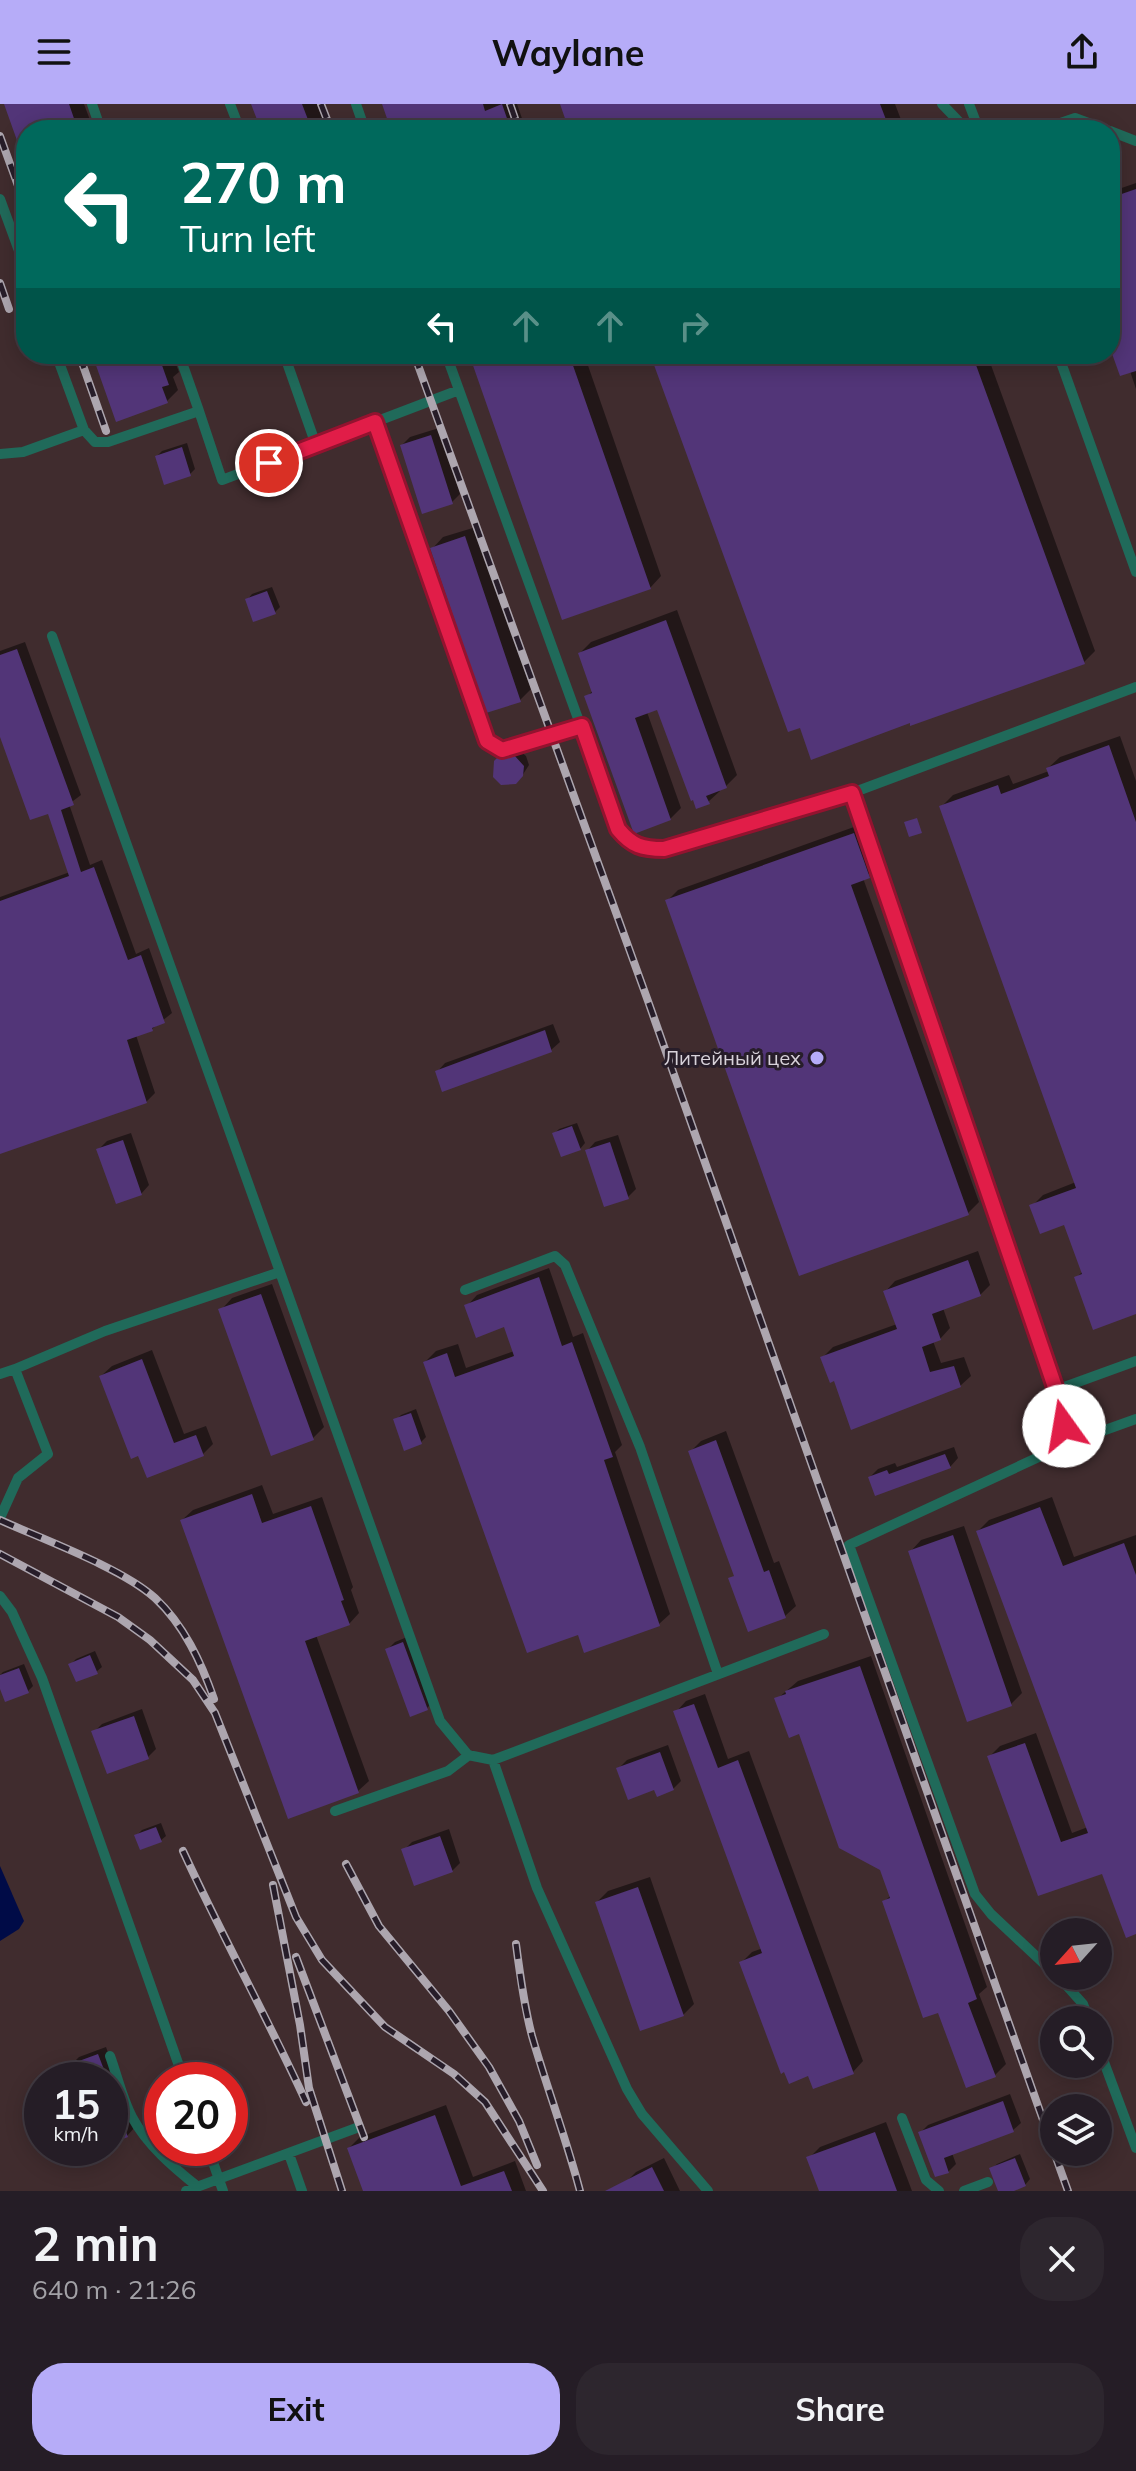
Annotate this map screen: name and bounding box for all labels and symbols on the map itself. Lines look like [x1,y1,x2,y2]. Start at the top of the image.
pin [235,429,303,497]
place label: Литейный цех [664,1045,801,1070]
marker: Литейный цех [808,1049,826,1067]
position arrow [1022,1384,1106,1468]
north arrow [1040,1918,1112,1990]
speed limit sign: 20 [144,2062,248,2166]

